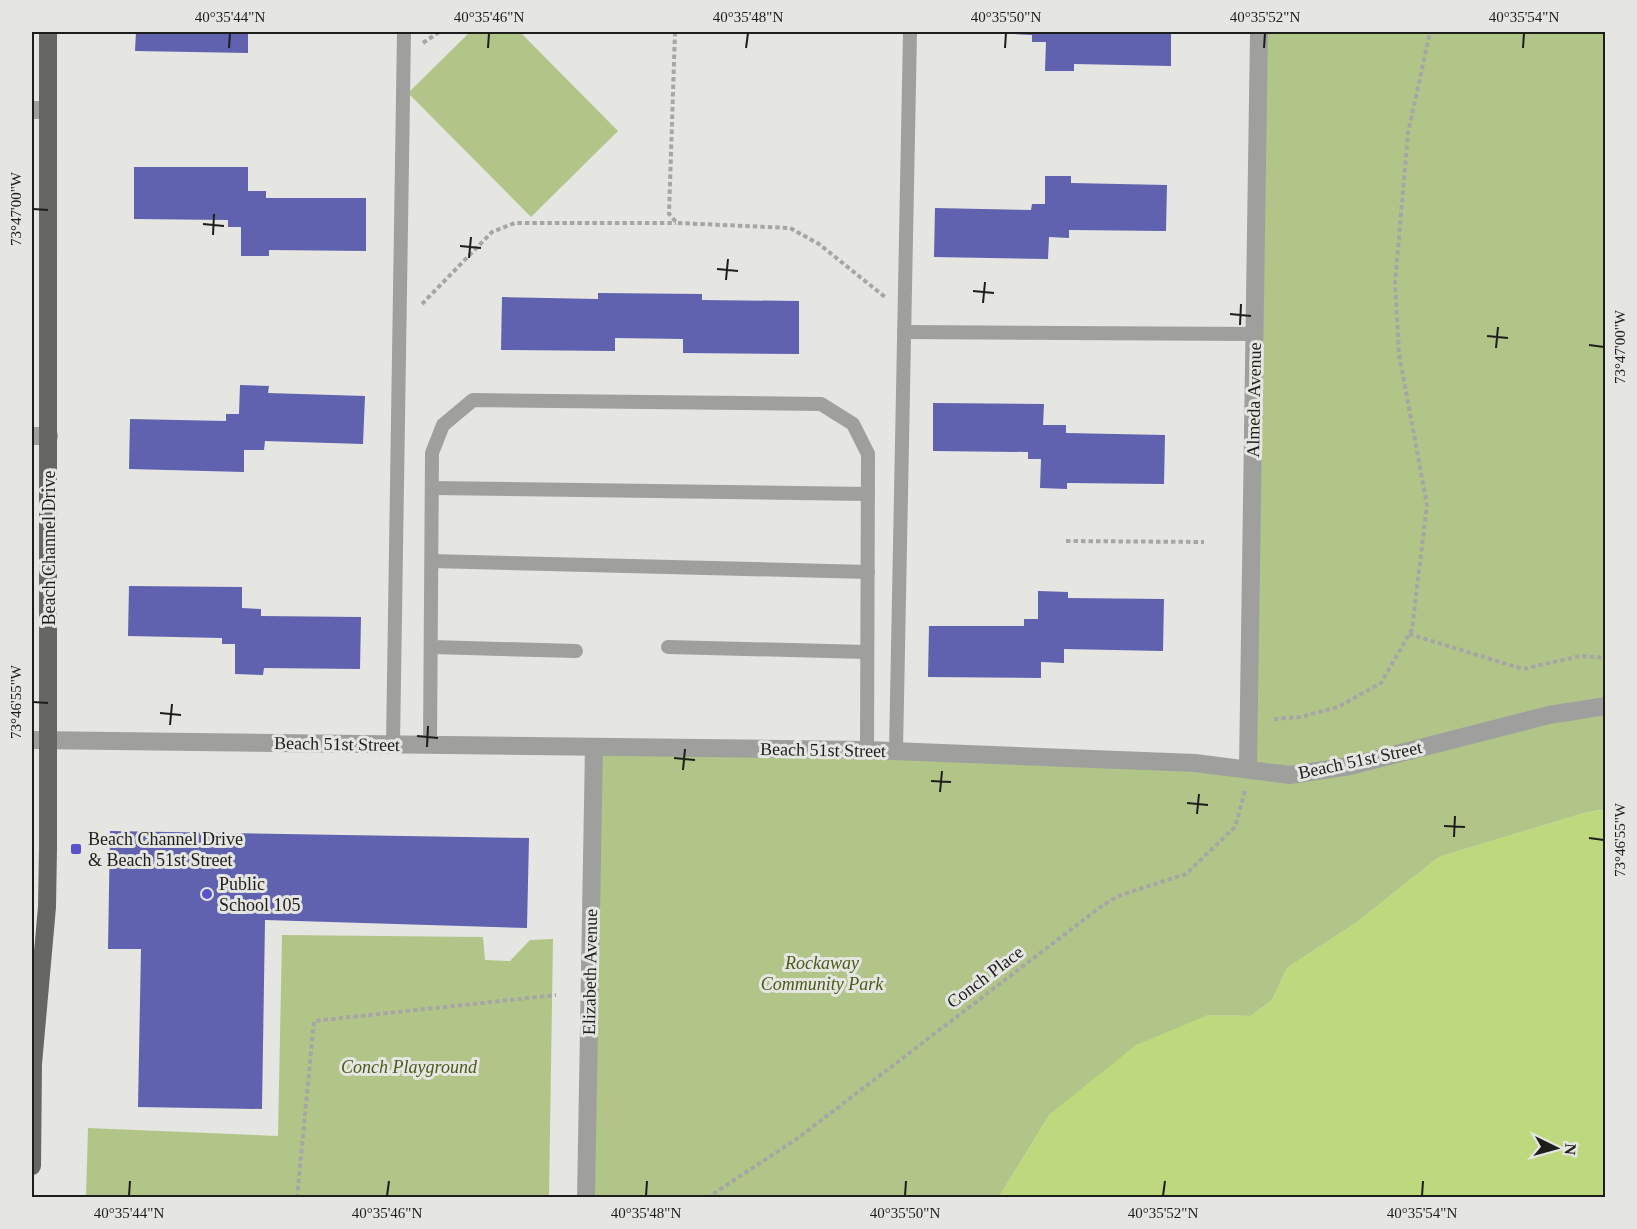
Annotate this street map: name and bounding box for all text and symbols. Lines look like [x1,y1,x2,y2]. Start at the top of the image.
text: 40°35'44"N [195,9,265,25]
text: 40°35'46"N [454,9,524,25]
text: 40°35'48"N [713,9,783,25]
text: 40°35'50"N [971,9,1041,25]
text: 40°35'52"N [1230,9,1300,25]
text: 40°35'54"N [1489,9,1559,25]
text: 73°47'00"W [8,171,24,246]
text: 73°47'00"W [1612,309,1628,384]
street label: Almeda Avenue [1243,342,1265,458]
street label: Beach Channel Drive [39,471,59,625]
text: 73°46'55"W [8,664,24,739]
street label: Beach 51st Street [274,733,400,755]
street label: Beach 51st Street [1296,737,1424,783]
street label: Beach 51st Street [760,739,886,761]
text: 73°46'55"W [1612,802,1628,877]
place label: Beach Channel Drive & Beach 51st Street [88,829,243,870]
marker: Beach Channel Drive & Beach 51st Street [69,842,83,856]
place label: Public School 105 [219,874,301,915]
marker: Public School 105 [200,887,214,901]
street label: Elizabeth Avenue [579,909,601,1035]
street label: Conch Place [943,942,1027,1012]
park label: Rockaway Community Park [761,953,884,994]
park label: Conch Playground [341,1057,478,1077]
north arrow [1526,1118,1586,1178]
text: N [1561,1143,1579,1156]
text: 40°35'44"N [94,1205,164,1221]
text: 40°35'46"N [352,1205,422,1221]
text: 40°35'48"N [611,1205,681,1221]
text: 40°35'50"N [870,1205,940,1221]
text: 40°35'52"N [1128,1205,1198,1221]
text: 40°35'54"N [1387,1205,1457,1221]

